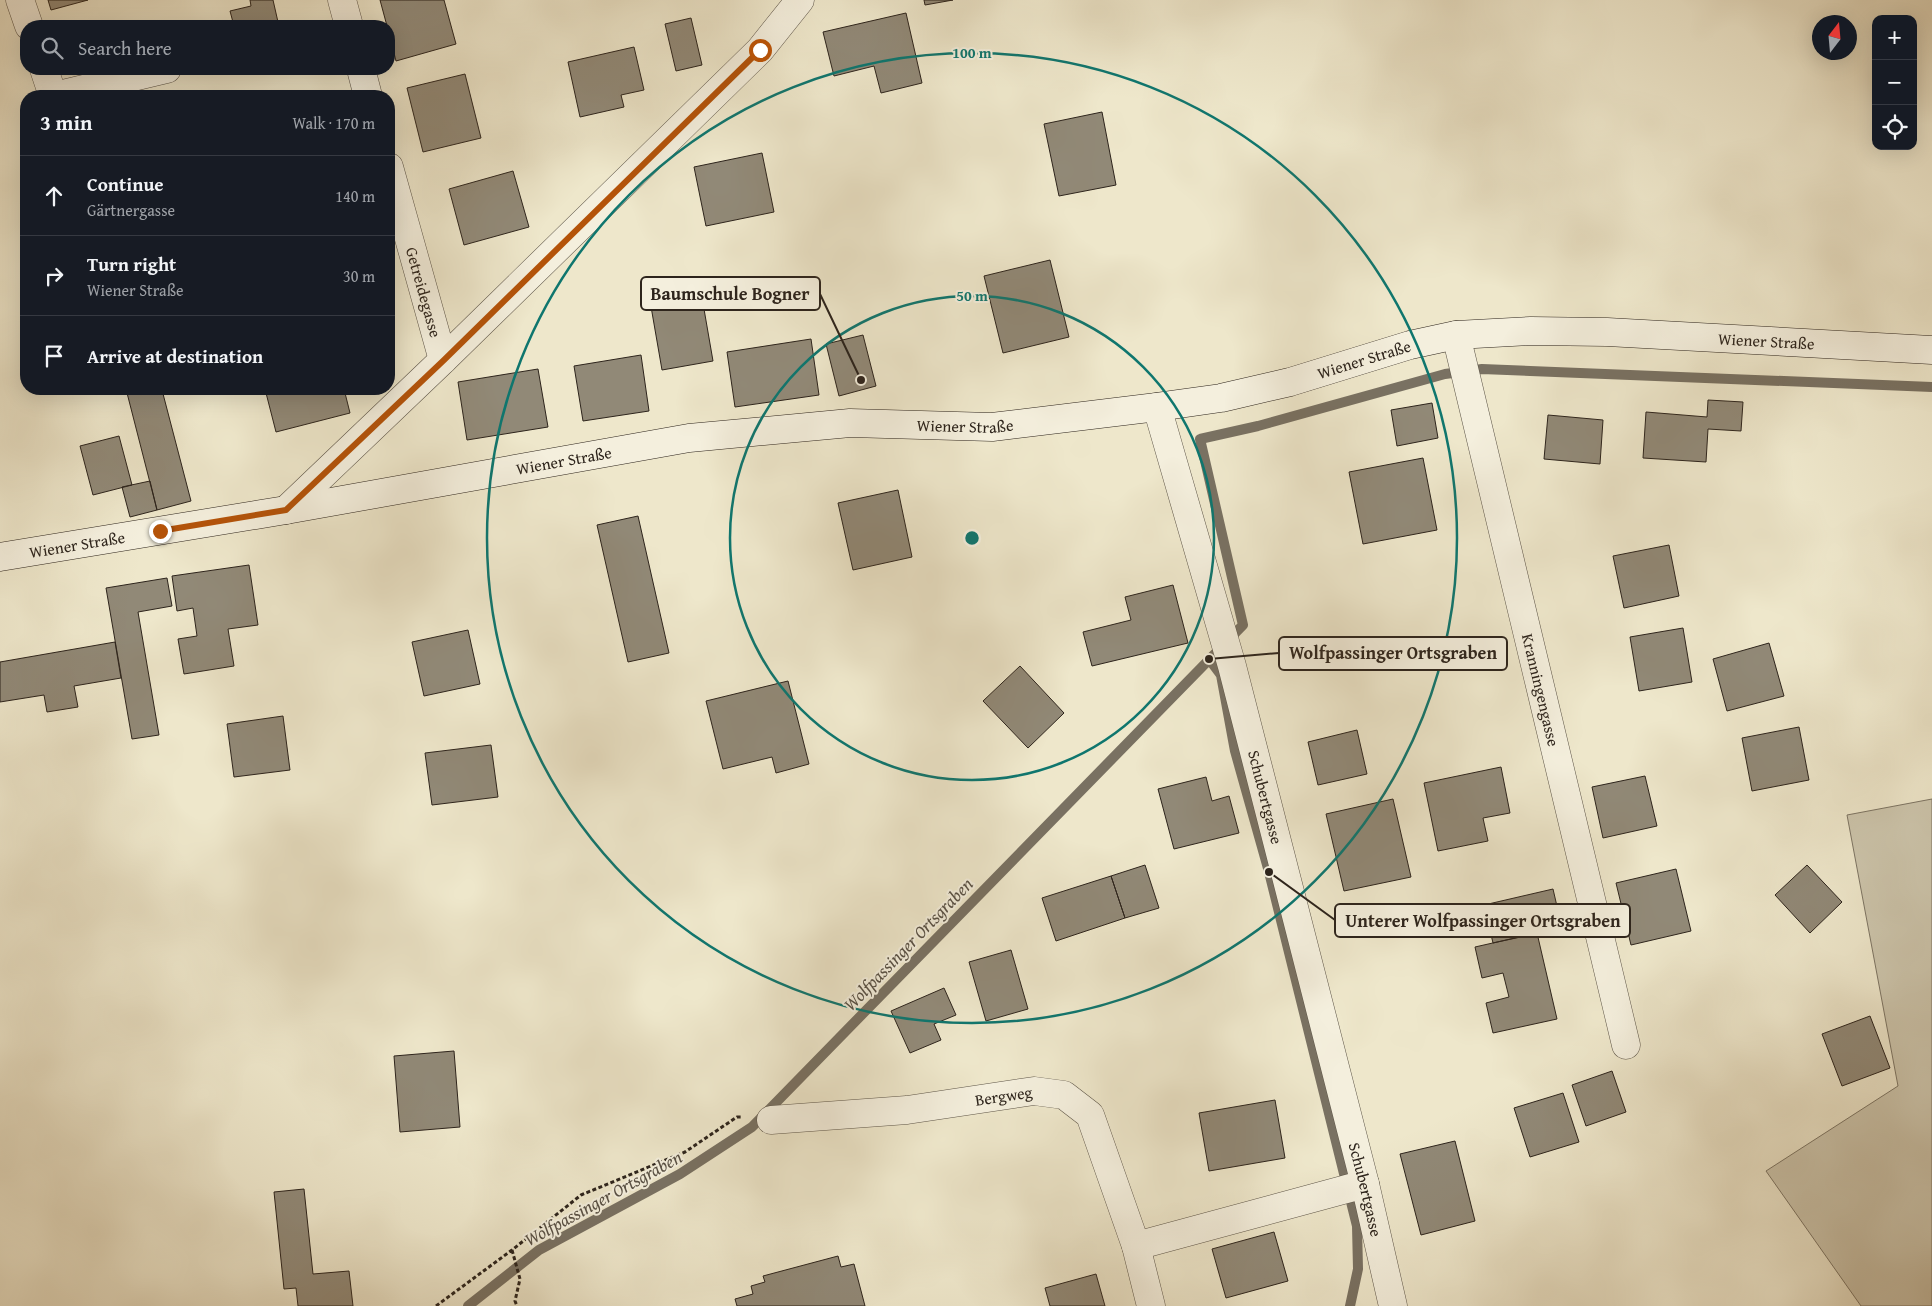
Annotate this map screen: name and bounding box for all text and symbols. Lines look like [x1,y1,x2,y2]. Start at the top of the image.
north arrow [1812,15,1857,60]
map controls [1872,15,1917,150]
button: + [1872,15,1917,60]
search box [20,20,395,75]
icon: search [38,34,66,62]
text: Search here [78,34,172,62]
route start [749,39,772,62]
text: 100 m [952,42,992,63]
button: − [1872,60,1917,105]
button: locate [1872,105,1917,150]
text: 3 min [40,107,92,138]
text: Walk · 170 m [292,111,375,135]
text: Continue [87,170,164,198]
icon: ahead [40,182,68,210]
text: 140 m [335,184,375,208]
text: Gärtnergasse [87,198,175,222]
street label: Getreidegasse [400,244,448,340]
text: Turn right [87,250,176,278]
icon: right [40,262,68,290]
text: 30 m [343,264,375,288]
callout: Baumschule Bogner [641,277,820,310]
text: Wiener Straße [87,278,184,302]
text: Baumschule Bogner [650,280,810,307]
text: 50 m [956,285,988,306]
street label: Wiener Straße [1717,326,1815,355]
street label: Wiener Straße [1314,334,1414,385]
icon: arrive [40,342,68,370]
text: Arrive at destination [87,342,263,370]
street label: Wiener Straße [916,413,1015,439]
street label: Wiener Straße [514,440,613,481]
route end [149,520,172,543]
street label: Wiener Straße [27,525,127,564]
centre of rings [963,529,981,547]
street label: Kranningengasse [1516,631,1566,749]
callout: Wolfpassinger Ortsgraben [1279,637,1507,670]
text: Wolfpassinger Ortsgraben [1289,639,1497,666]
street label: Schubertgasse [1242,748,1289,847]
water label: Wolfpassinger Ortsgraben [837,871,979,1017]
callout: Unterer Wolfpassinger Ortsgraben [1335,904,1630,937]
text: Unterer Wolfpassinger Ortsgraben [1345,907,1621,934]
street label: Bergweg [973,1079,1034,1112]
street label: Schubertgasse [1343,1140,1389,1239]
water label: Wolfpassinger Ortsgraben [519,1143,687,1253]

